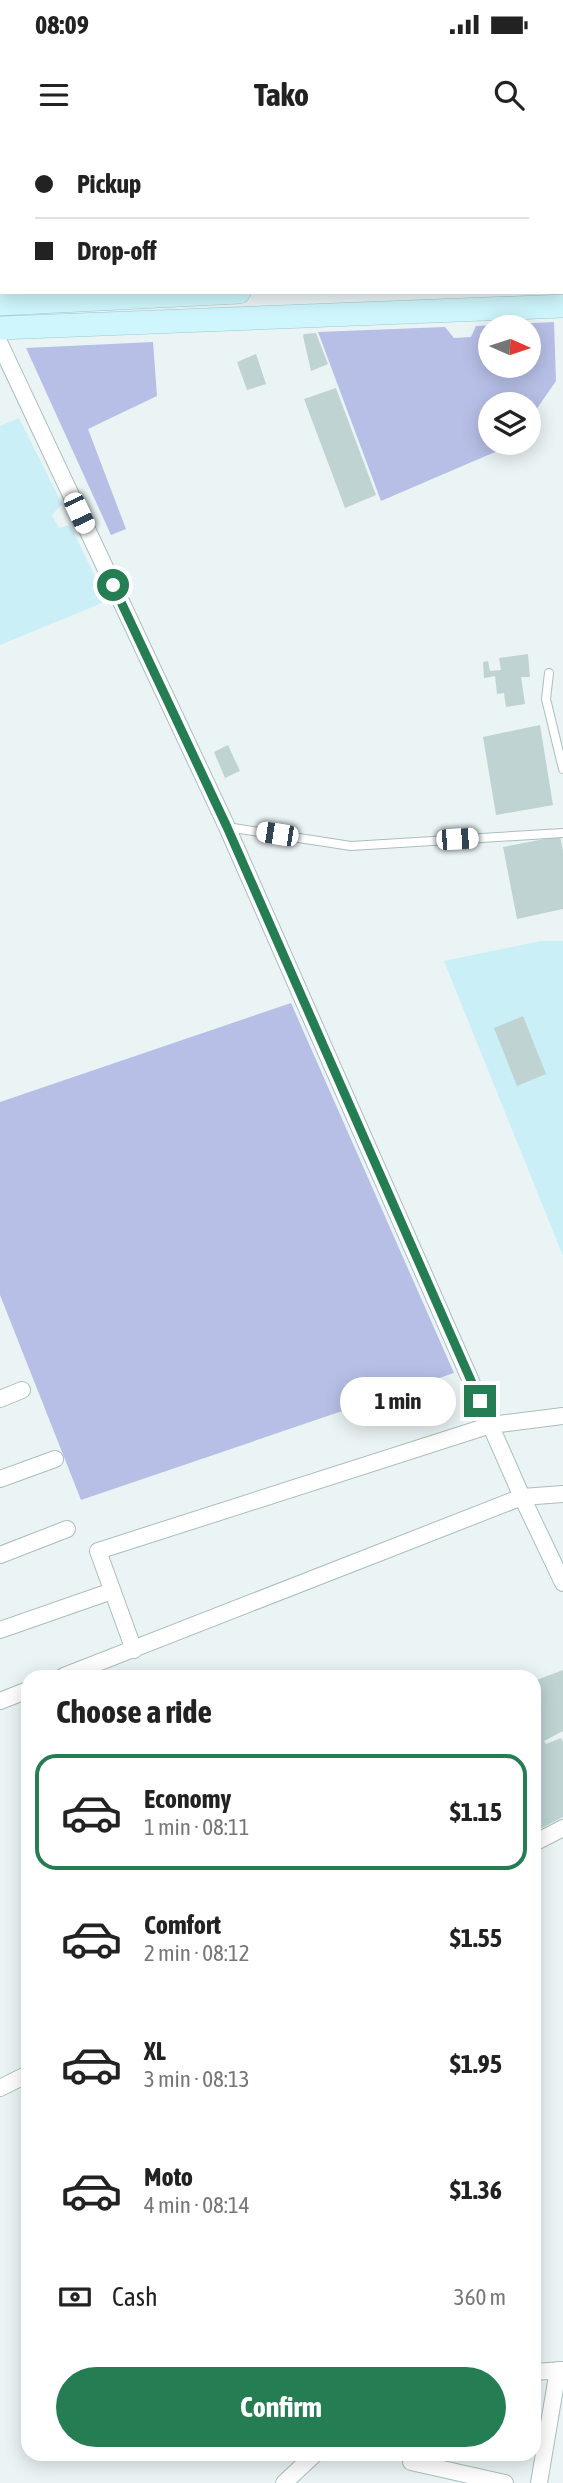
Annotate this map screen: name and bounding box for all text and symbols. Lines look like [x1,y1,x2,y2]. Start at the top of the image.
text: 08:09 [35,10,89,40]
icon: menu [35,76,73,114]
text: Tako [254,76,309,113]
icon: search [490,76,528,114]
text: Pickup [77,169,141,199]
text: Drop-off [77,236,157,266]
north arrow [478,315,541,378]
map controls [478,315,541,455]
button: layers [478,392,541,455]
car [61,490,98,536]
route start [97,569,129,601]
car [255,820,300,848]
car [436,827,479,851]
callout: 1 min [340,1376,456,1426]
route end [464,1385,496,1417]
text: 1 min [375,1388,421,1414]
text: Choose a ride [56,1693,212,1730]
icon: car [60,1781,123,1844]
text: Economy [144,1784,231,1814]
text: $1.15 [450,1797,502,1827]
text: 1 min · 08:11 [144,1814,250,1840]
icon: car [60,1907,123,1970]
text: Comfort [144,1910,221,1940]
text: $1.55 [450,1923,502,1953]
text: 2 min · 08:12 [144,1940,250,1966]
icon: car [60,2033,123,2096]
text: XL [144,2036,166,2066]
text: $1.95 [450,2049,502,2079]
text: 3 min · 08:13 [144,2066,250,2092]
icon: car [60,2159,123,2222]
text: Moto [144,2162,193,2192]
text: $1.36 [450,2175,502,2205]
text: 4 min · 08:14 [144,2192,250,2218]
icon: cash [56,2278,94,2316]
text: Cash [112,2282,158,2312]
text: 360 m [454,2284,506,2310]
button: Confirm [56,2367,506,2447]

